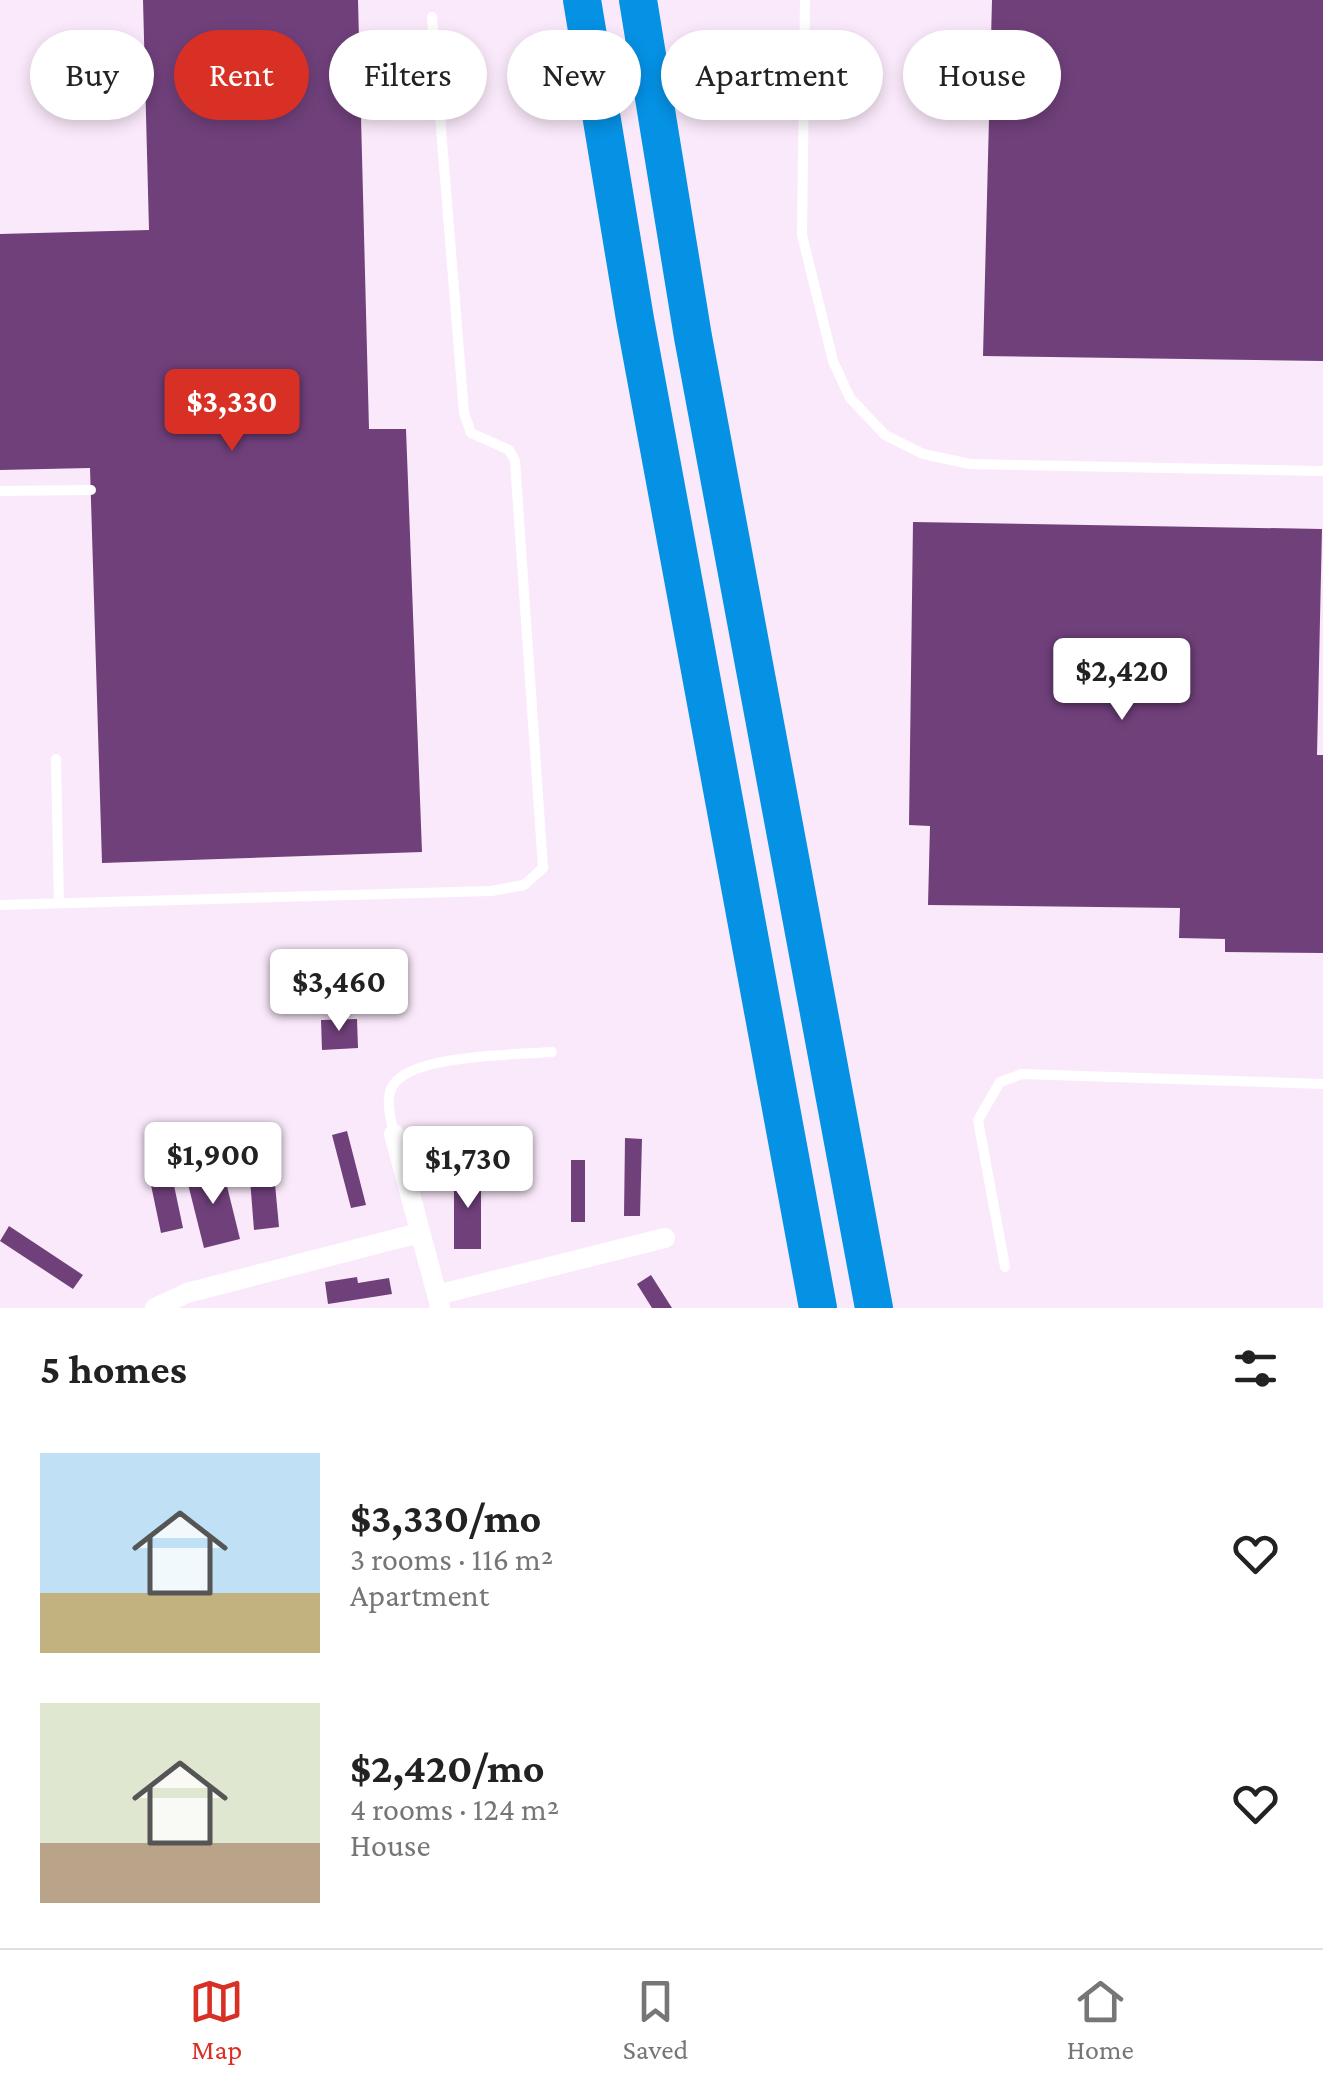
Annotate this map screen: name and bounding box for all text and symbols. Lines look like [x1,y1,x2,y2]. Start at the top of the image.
chip: Buy [30,30,154,120]
chip: Rent [174,30,309,120]
chip: Filters [329,30,487,120]
chip: New [507,30,641,120]
chip: Apartment [661,30,883,120]
chip: House [903,30,1061,120]
pin: $3,330 [151,369,313,454]
text: $3,330 [187,383,277,419]
pin: $2,420 [1041,638,1203,723]
text: $2,420 [1075,652,1169,688]
pin: $3,460 [258,949,420,1034]
text: $3,460 [292,963,386,999]
pin: $1,900 [132,1122,294,1207]
pin: $1,730 [387,1126,549,1211]
text: $1,900 [166,1136,260,1172]
text: $1,730 [425,1140,511,1176]
icon: filters [1228,1341,1283,1396]
text: 5 homes [40,1345,187,1392]
icon: home [120,1493,240,1613]
text: $3,330/mo [350,1494,541,1541]
icon: heart [1228,1526,1283,1581]
text: 3 rooms · 116 m² [350,1541,553,1577]
text: Apartment [350,1577,489,1613]
icon: home [120,1743,240,1863]
text: $2,420/mo [350,1744,545,1791]
icon: heart [1228,1776,1283,1831]
text: 4 rooms · 124 m² [350,1791,559,1827]
text: House [350,1827,430,1863]
tab: Map [189,1974,244,2065]
tab: Saved [623,1974,688,2065]
tab: Home [1067,1974,1134,2065]

